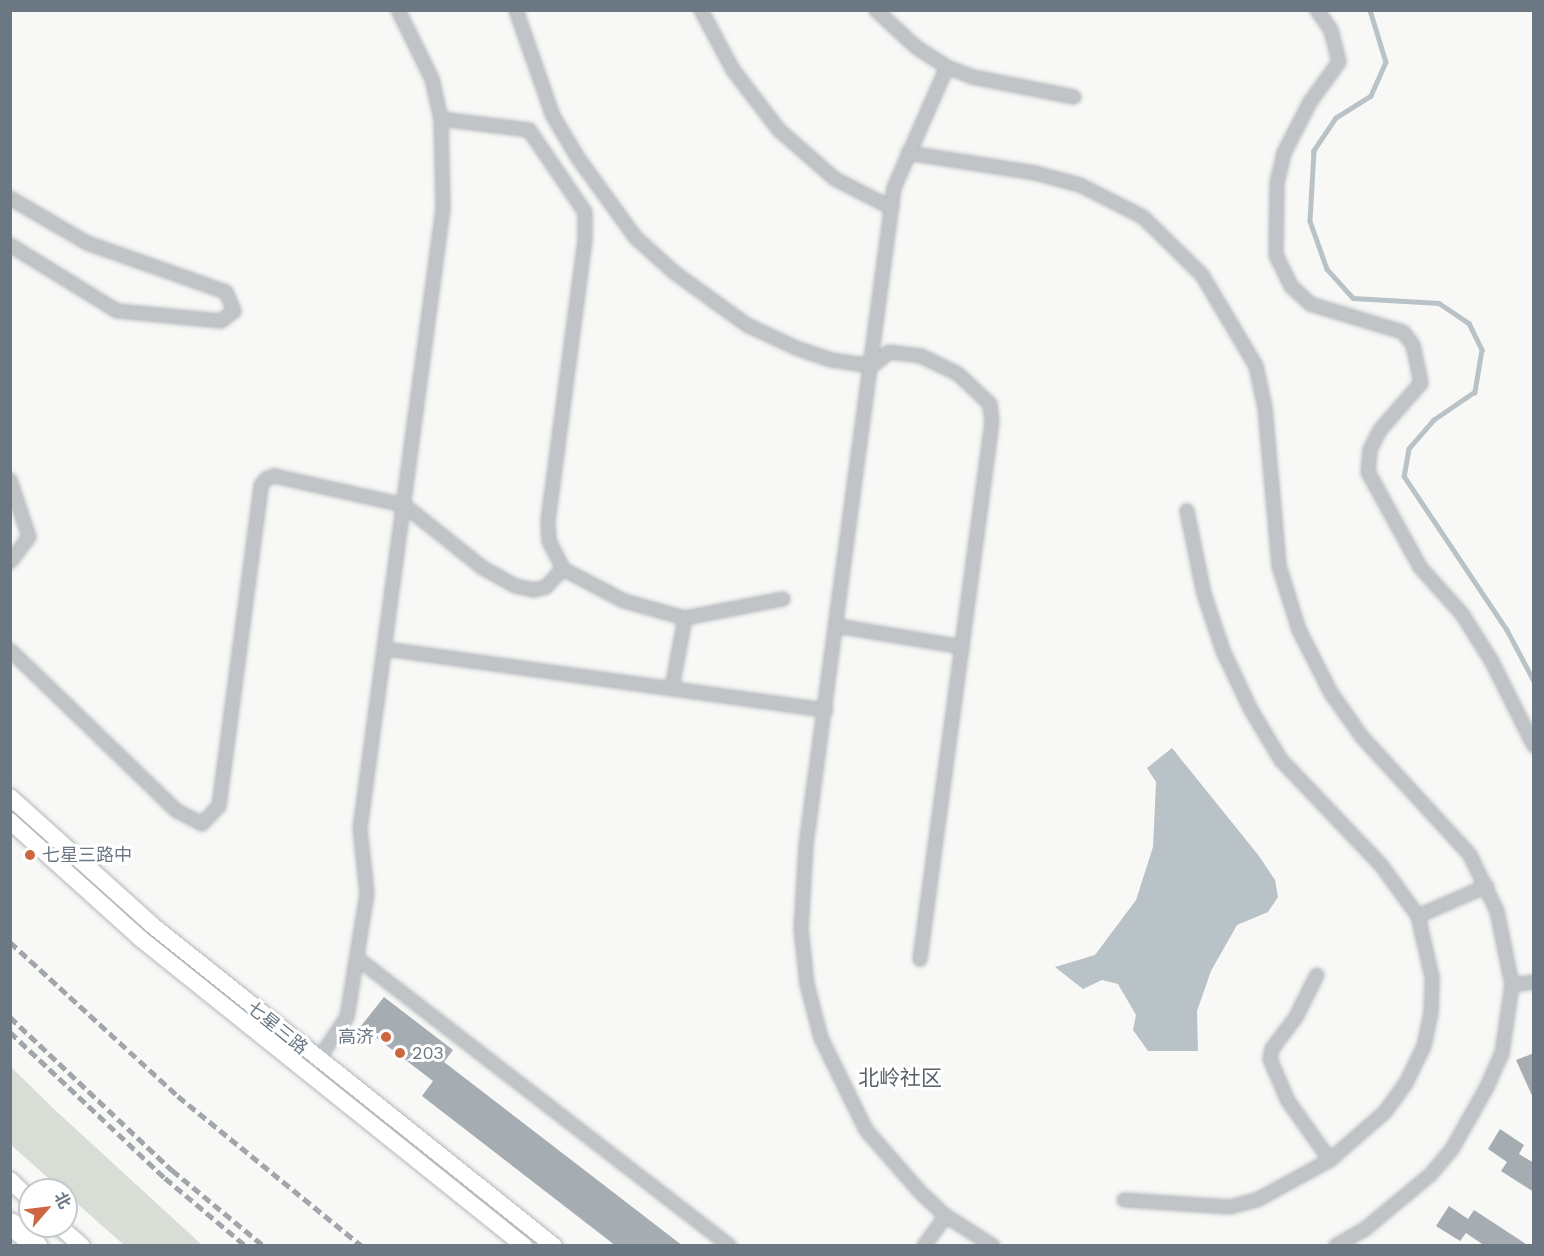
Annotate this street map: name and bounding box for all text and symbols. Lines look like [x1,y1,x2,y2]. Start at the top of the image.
place label: 七星三路中 [42,844,132,866]
marker: 七星三路中 [23,848,37,862]
street label: 七星三路 [242,997,312,1059]
place label: 高济 [338,1026,374,1048]
marker: 高济 [379,1030,393,1044]
place label: 203 [412,1042,444,1064]
marker: 203 [393,1046,407,1060]
district label: 北岭社区 [858,1065,942,1091]
north arrow [18,1178,78,1238]
text: 北 [50,1189,75,1212]

